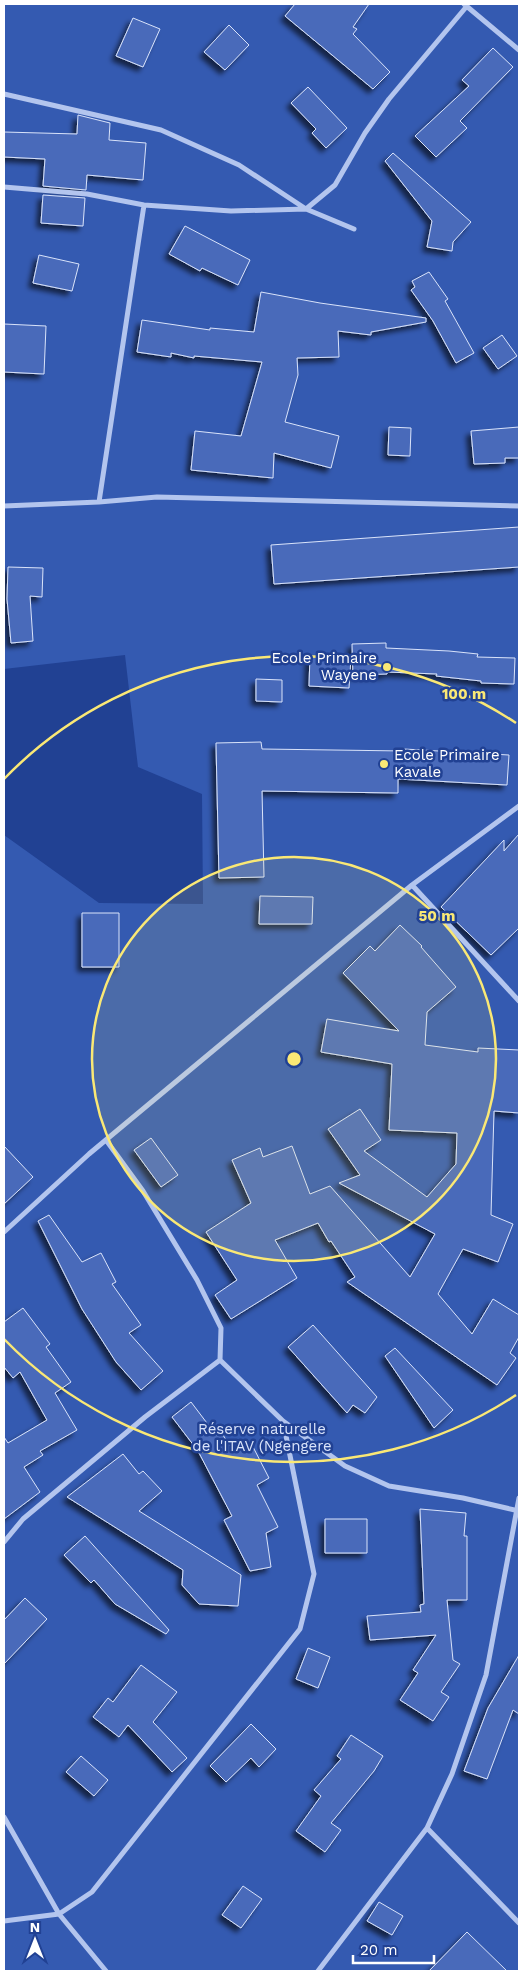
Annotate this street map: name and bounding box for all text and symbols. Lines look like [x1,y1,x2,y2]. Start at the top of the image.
place label: Ecole Primaire Wayene [271,649,377,684]
marker: Ecole Primaire Wayene [381,661,393,673]
text: 100 m [442,685,486,703]
place label: Ecole Primaire Kavale [394,746,500,781]
marker: Ecole Primaire Kavale [378,758,390,770]
text: 50 m [419,907,455,925]
centre of rings [285,1050,303,1068]
park label: Réserve naturelle de l'ITAV (Ngengere [192,1420,332,1455]
north arrow [10,1915,60,1965]
text: N [30,1919,40,1935]
scale bar [353,1932,434,1964]
text: 20 m [360,1941,398,1959]

